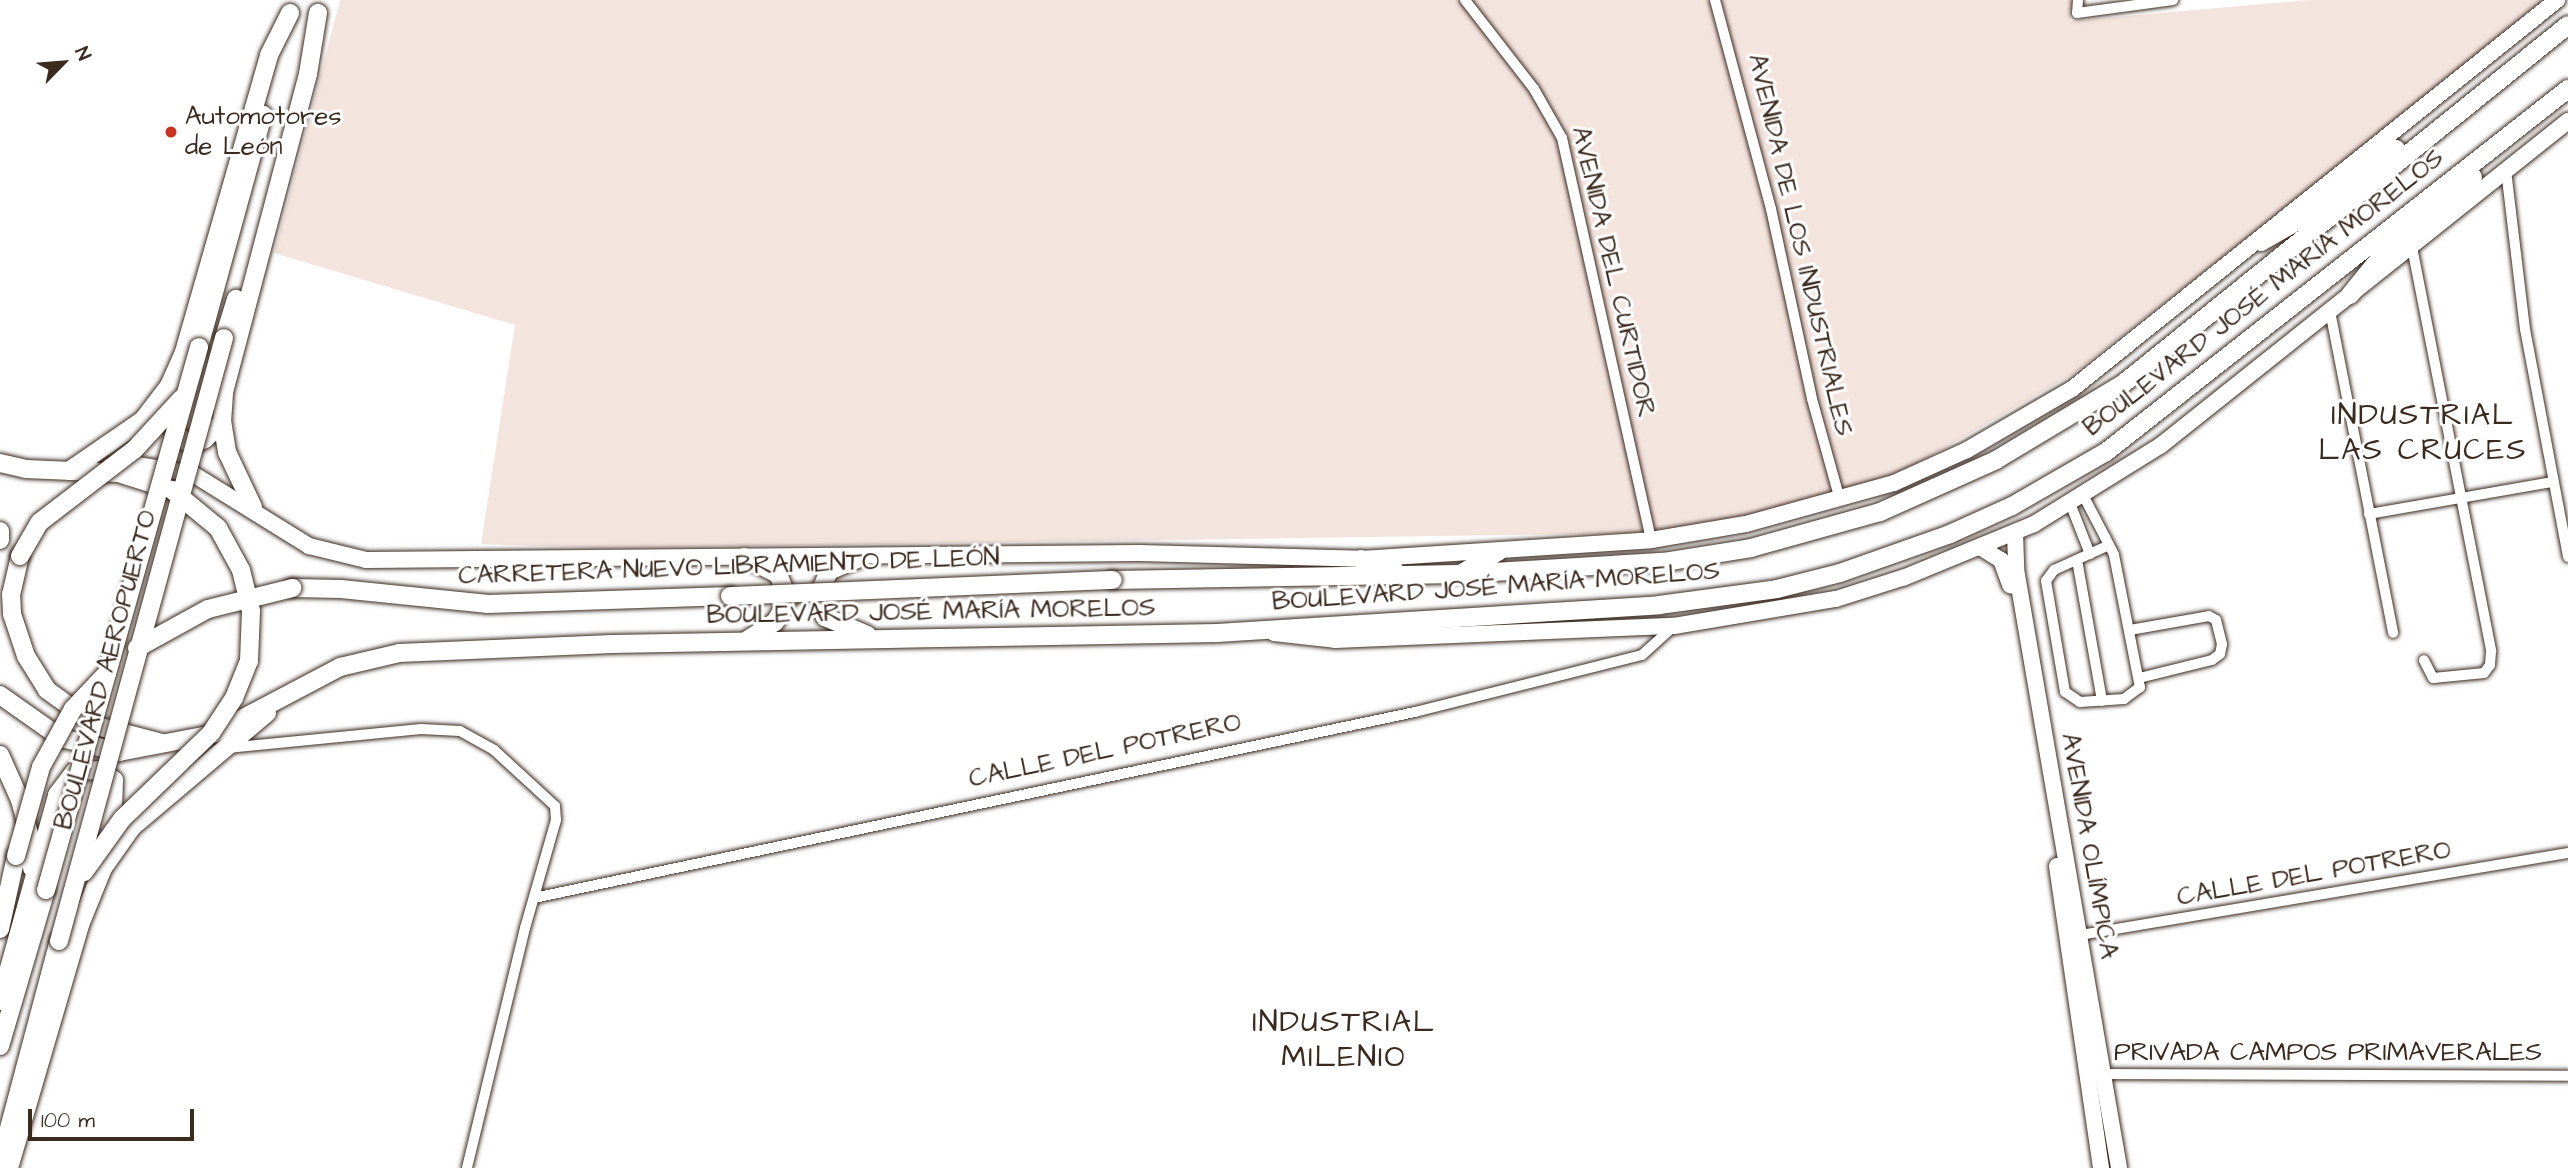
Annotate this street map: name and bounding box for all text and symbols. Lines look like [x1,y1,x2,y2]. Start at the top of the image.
north arrow [28,28,98,98]
text: N [68,43,97,65]
street label: AVENIDA DE LOS INDUSTRIALES [1741,51,1859,439]
place label: Automotores de León [185,101,341,162]
street label: AVENIDA DEL CURTIDOR [1564,123,1662,421]
marker: Automotores de León [163,124,179,140]
street label: BOULEVARD JOSÉ MARÍA MORELOS [2077,142,2451,444]
district label: INDUSTRIAL LAS CRUCES [2320,397,2526,467]
street label: BOULEVARD AEROPUERTO [48,507,164,833]
street label: CARRETERA NUEVO LIBRAMIENTO DE LEÓN [458,542,1000,592]
street label: BOULEVARD JOSÉ MARÍA MORELOS [1271,556,1721,618]
street label: BOULEVARD JOSÉ MARÍA MORELOS [706,592,1156,632]
street label: CALLE DEL POTRERO [966,707,1244,795]
street label: AVENIDA OLÍMPICA [2054,731,2124,961]
street label: CALLE DEL POTRERO [2175,835,2453,913]
district label: INDUSTRIAL MILENIO [1253,1004,1435,1074]
street label: PRIVADA CAMPOS PRIMAVERALES [2114,1037,2542,1069]
scale bar [32,1094,198,1138]
text: 100 m [41,1106,95,1135]

